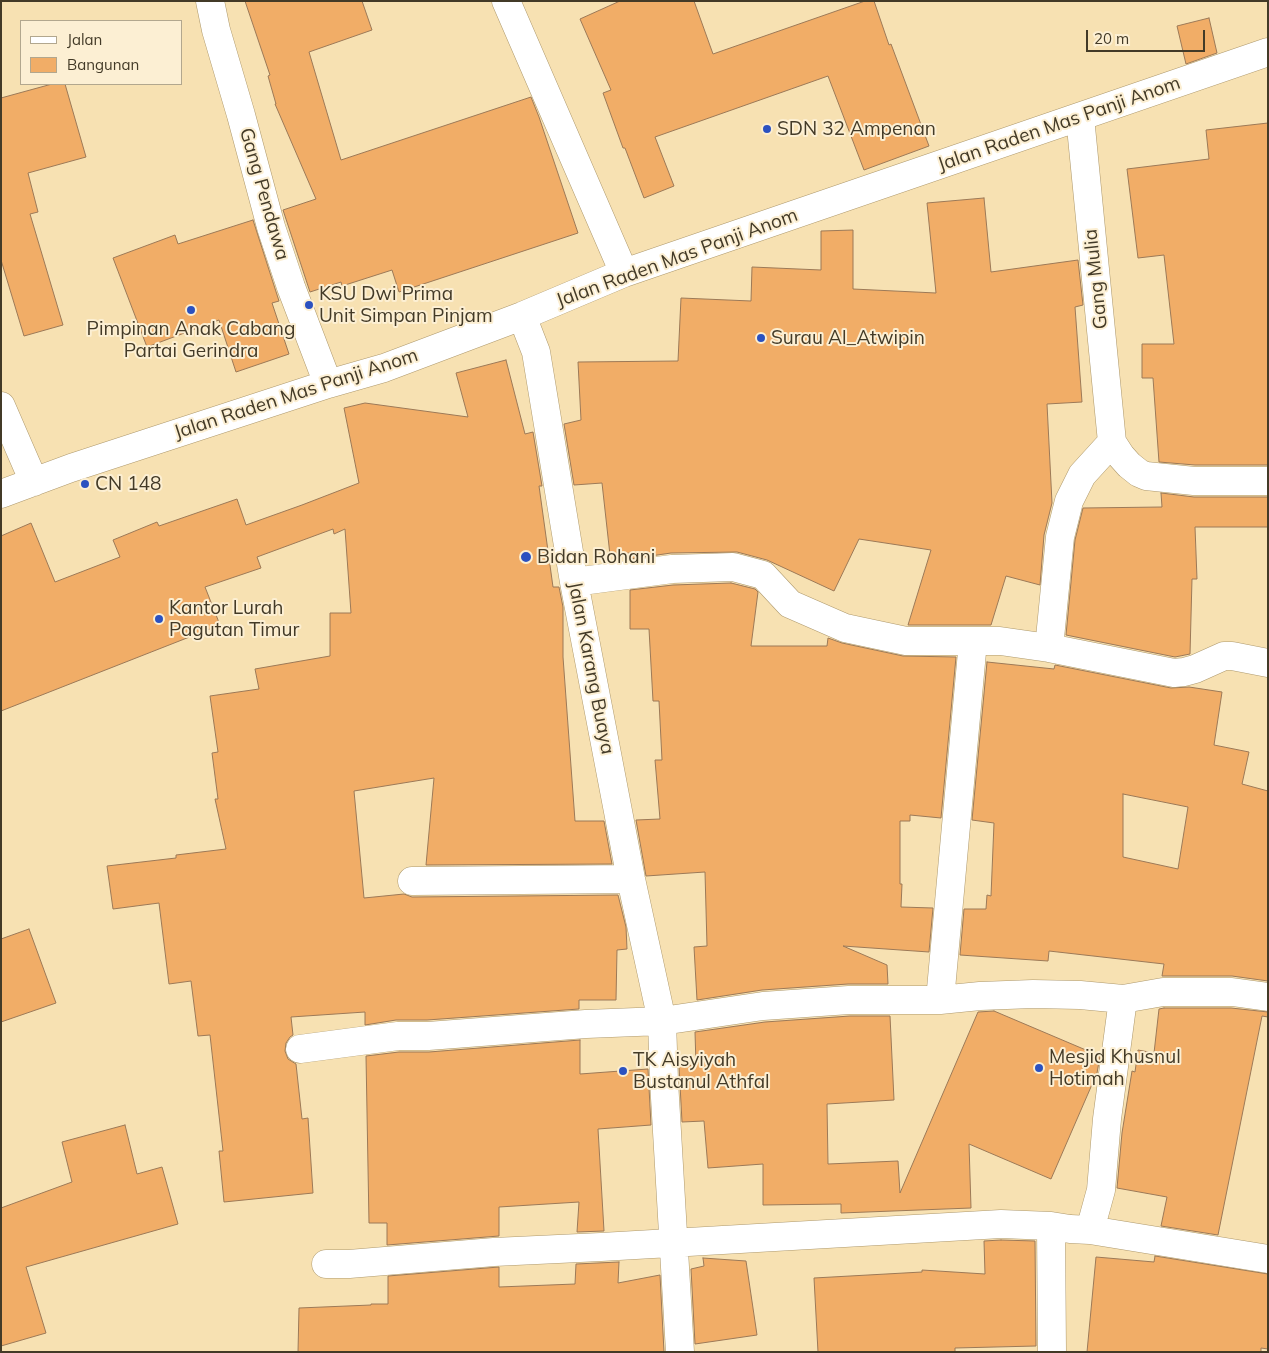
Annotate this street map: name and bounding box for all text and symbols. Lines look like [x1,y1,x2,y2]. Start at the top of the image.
legend [20,20,182,85]
scale bar [1089,20,1208,52]
text: 20 m [1094,29,1129,48]
text: Jalan [67,30,102,49]
text: Bangunan [67,55,139,74]
street label: Jalan Raden Mas Panji Anom [935,72,1183,176]
place label: SDN 32 Ampenan [777,118,936,140]
marker: SDN 32 Ampenan [761,123,773,135]
street label: Gang Pendawa [234,125,294,263]
street label: Jalan Raden Mas Panji Anom [553,204,801,312]
street label: Gang Mulia [1079,228,1113,330]
place label: KSU Dwi Prima Unit Simpan Pinjam [319,283,493,327]
marker: KSU Dwi Prima Unit Simpan Pinjam [303,299,315,311]
marker: Pimpinan Anak Cabang Partai Gerindra [185,304,197,316]
place label: Pimpinan Anak Cabang Partai Gerindra [87,318,295,362]
place label: Surau Al_Atwipin [771,327,925,349]
marker: Surau Al_Atwipin [755,332,767,344]
street label: Jalan Raden Mas Panji Anom [171,344,421,444]
place label: CN 148 [95,473,161,495]
marker: CN 148 [79,478,91,490]
place label: Bidan Rohani [537,546,655,568]
marker: Bidan Rohani [519,550,533,564]
street label: Jalan Karang Buaya [563,580,619,756]
place label: Kantor Lurah Pagutan Timur [169,597,299,641]
marker: Kantor Lurah Pagutan Timur [153,613,165,625]
place label: Mesjid Khusnul Hotimah [1049,1046,1181,1090]
place label: TK Aisyiyah Bustanul Athfal [633,1049,770,1093]
marker: Mesjid Khusnul Hotimah [1033,1062,1045,1074]
marker: TK Aisyiyah Bustanul Athfal [617,1065,629,1077]

